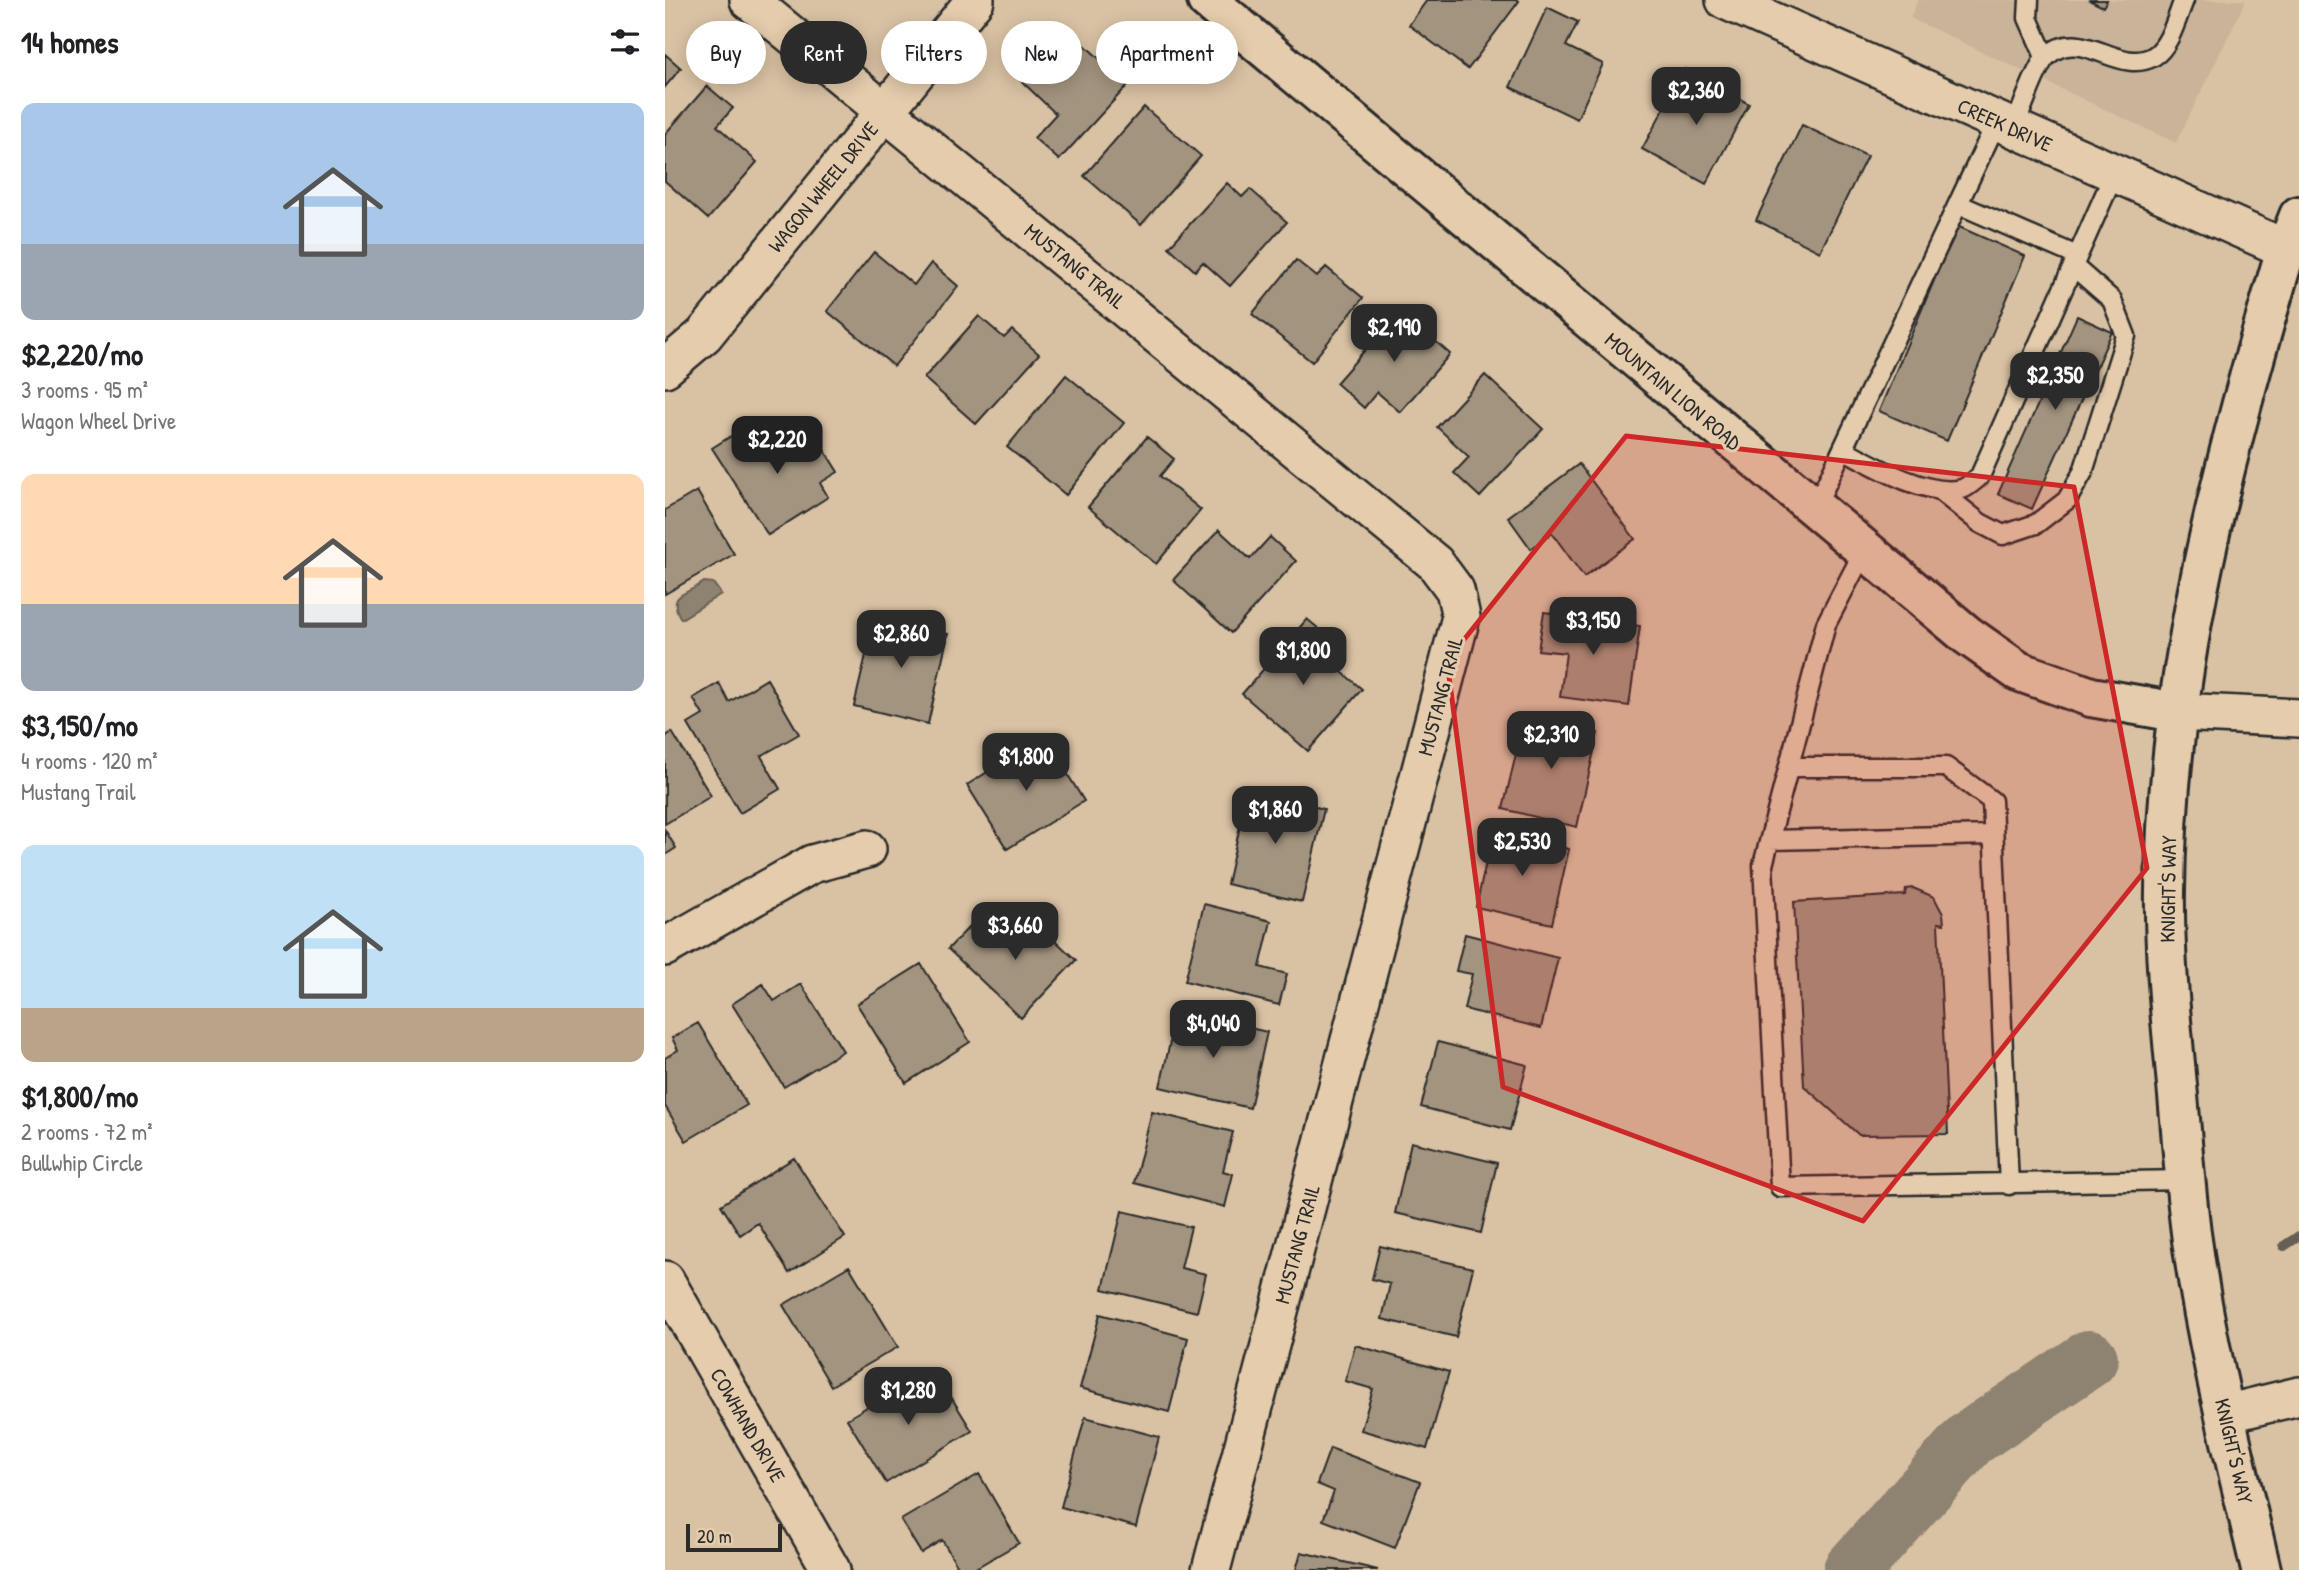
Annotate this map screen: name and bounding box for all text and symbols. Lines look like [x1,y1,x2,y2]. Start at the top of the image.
chip: Buy [686,21,766,84]
chip: Rent [780,21,867,84]
chip: Filters [881,21,987,84]
chip: New [1001,21,1082,84]
chip: Apartment [1096,21,1238,84]
text: 14 homes [21,22,119,62]
icon: filters [606,23,644,61]
pin: $2,360 [1639,68,1753,127]
text: $2,360 [1668,74,1724,105]
street label: CREEK DRIVE [1953,91,2057,159]
street label: WAGON WHEEL DRIVE [761,116,885,258]
icon: home [270,149,396,275]
street label: MUSTANG TRAIL [1018,216,1132,316]
pin: $2,190 [1337,304,1451,364]
text: $2,190 [1367,311,1421,342]
street label: MOUNTAIN LION ROAD [1599,325,1747,457]
text: $2,220/mo [21,334,143,374]
pin: $2,350 [1998,352,2112,412]
text: $2,350 [2026,359,2084,390]
text: 3 rooms · 95 m² [21,374,148,405]
text: Wagon Wheel Drive [21,405,176,436]
pin: $2,220 [720,416,834,476]
text: $2,220 [748,423,806,454]
icon: home [270,520,396,646]
pin: $3,150 [1536,598,1650,657]
text: $3,150 [1566,604,1621,635]
pin: $2,860 [844,610,958,670]
text: $2,860 [873,617,929,648]
pin: $1,800 [1246,628,1360,687]
street label: MUSTANG TRAIL [1410,633,1470,759]
text: $1,800 [1275,634,1331,665]
text: $3,150/mo [21,705,138,745]
pin: $2,310 [1494,712,1608,771]
text: $2,310 [1523,718,1579,749]
pin: $1,800 [969,734,1083,793]
text: $1,800 [998,740,1054,771]
text: 4 rooms · 120 m² [21,745,158,776]
text: Mustang Trail [21,776,136,807]
pin: $1,860 [1218,786,1332,846]
text: $1,860 [1248,793,1302,824]
pin: $2,530 [1465,818,1579,878]
text: $2,530 [1493,825,1551,856]
street label: KNIGHT'S WAY [2153,834,2183,943]
icon: home [270,891,396,1017]
pin: $3,660 [958,902,1072,962]
text: $3,660 [987,909,1043,940]
pin: $4,040 [1156,1000,1270,1060]
text: $4,040 [1186,1007,1240,1038]
text: $1,800/mo [21,1076,138,1116]
text: 2 rooms · 72 m² [21,1116,153,1147]
text: Bullwhip Circle [21,1147,143,1178]
street label: MUSTANG TRAIL [1267,1181,1327,1307]
street label: COWHAND DRIVE [704,1362,792,1488]
pin: $1,280 [851,1368,965,1427]
text: $1,280 [880,1374,936,1405]
street label: KNIGHT'S WAY [2208,1396,2260,1507]
scale bar [686,1521,782,1553]
text: 20 m [697,1523,732,1549]

